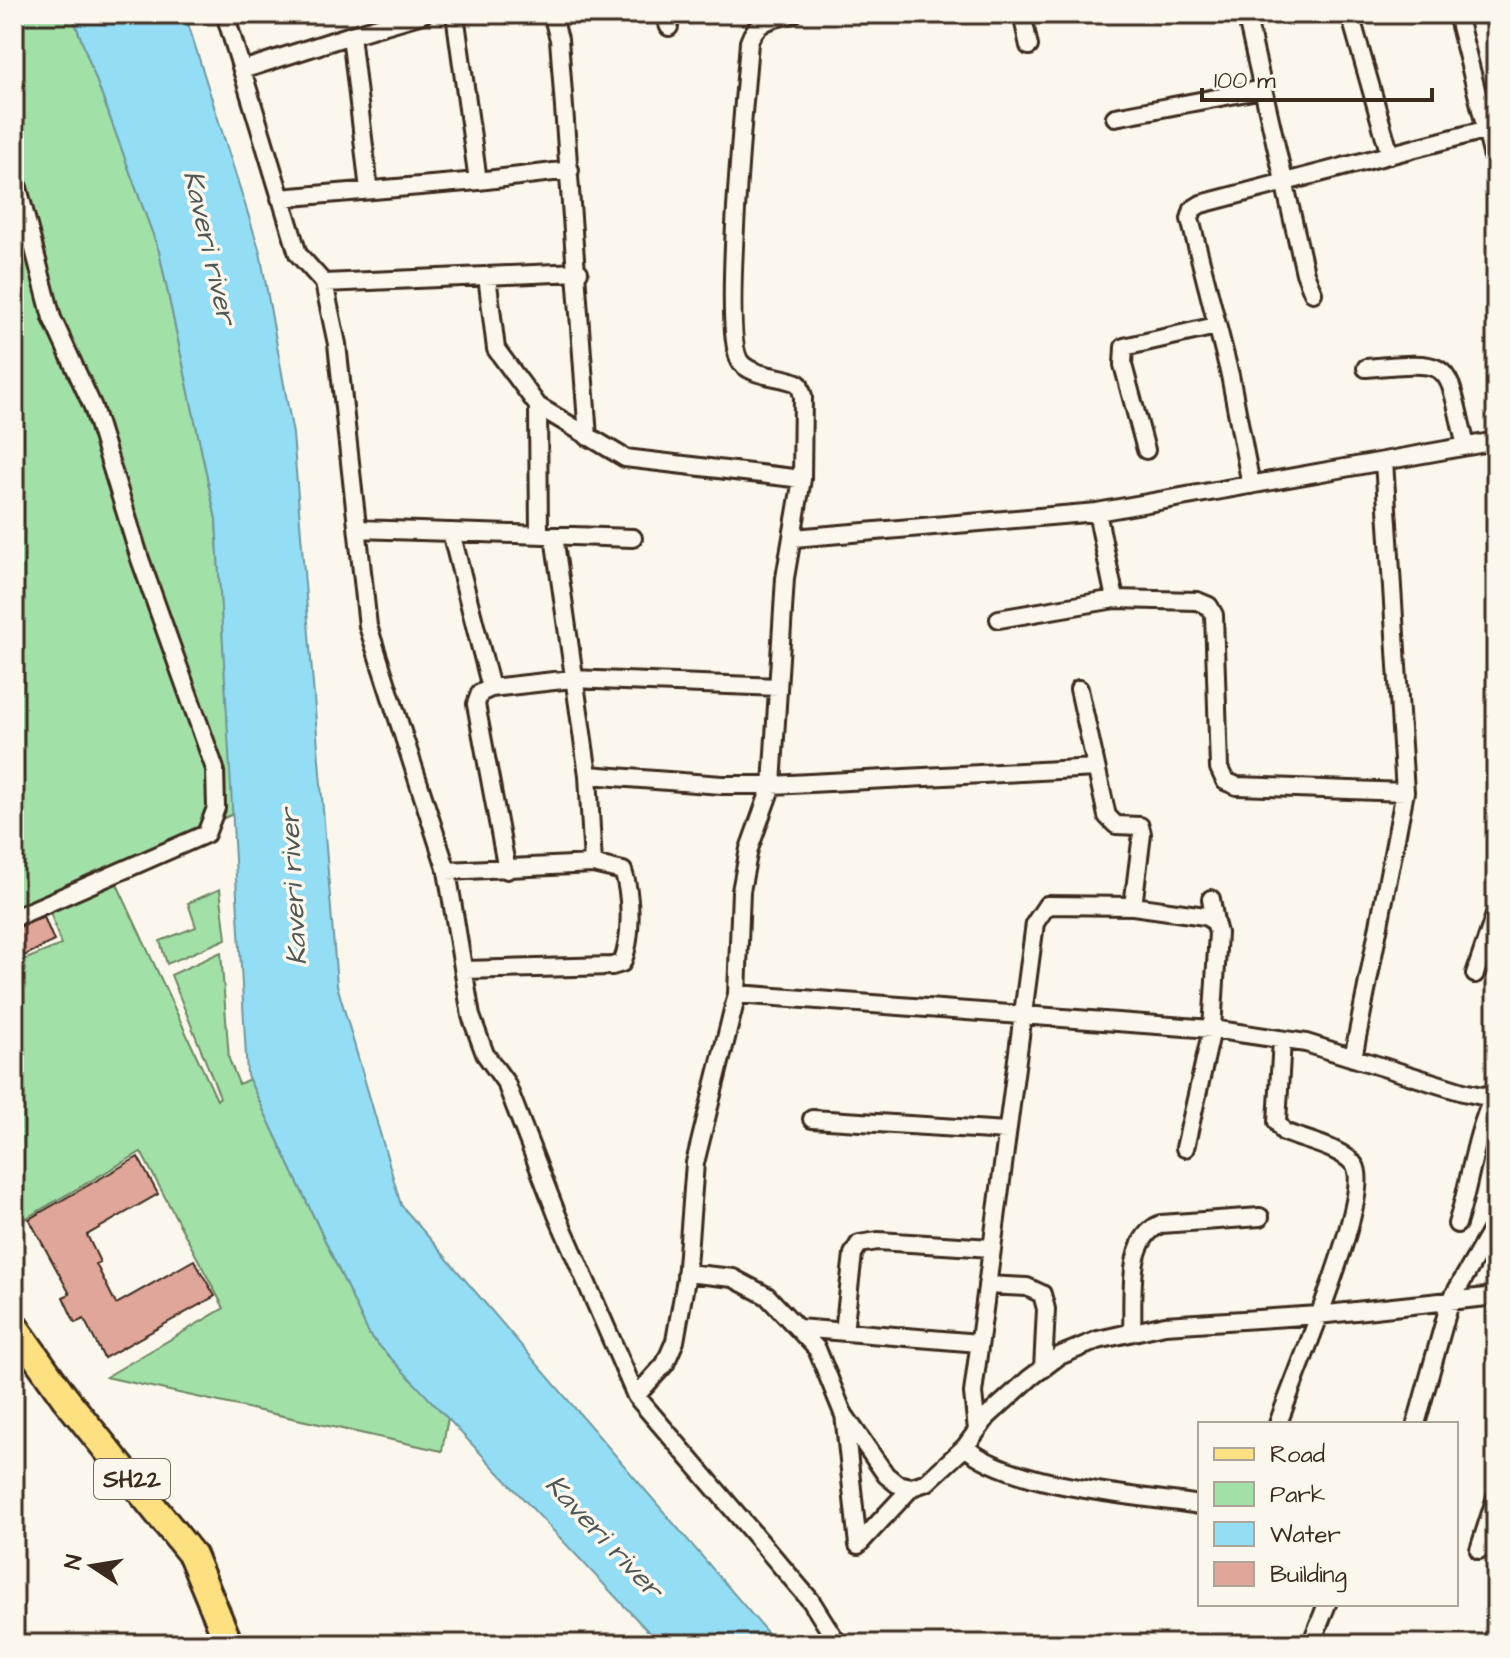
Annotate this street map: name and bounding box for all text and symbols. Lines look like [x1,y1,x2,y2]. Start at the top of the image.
scale bar [1202,52,1432,102]
text: 100 m [1214,64,1276,98]
water label: Kaveri river [173,167,247,330]
water label: Kaveri river [270,805,317,966]
legend [1198,1422,1458,1606]
text: Road [1270,1438,1325,1472]
road number: SH22 [94,1459,170,1499]
water label: Kaveri river [536,1466,673,1609]
text: Park [1270,1478,1326,1512]
text: Water [1270,1518,1341,1552]
north arrow [52,1526,132,1606]
text: N [57,1552,91,1572]
text: Building [1270,1558,1347,1593]

